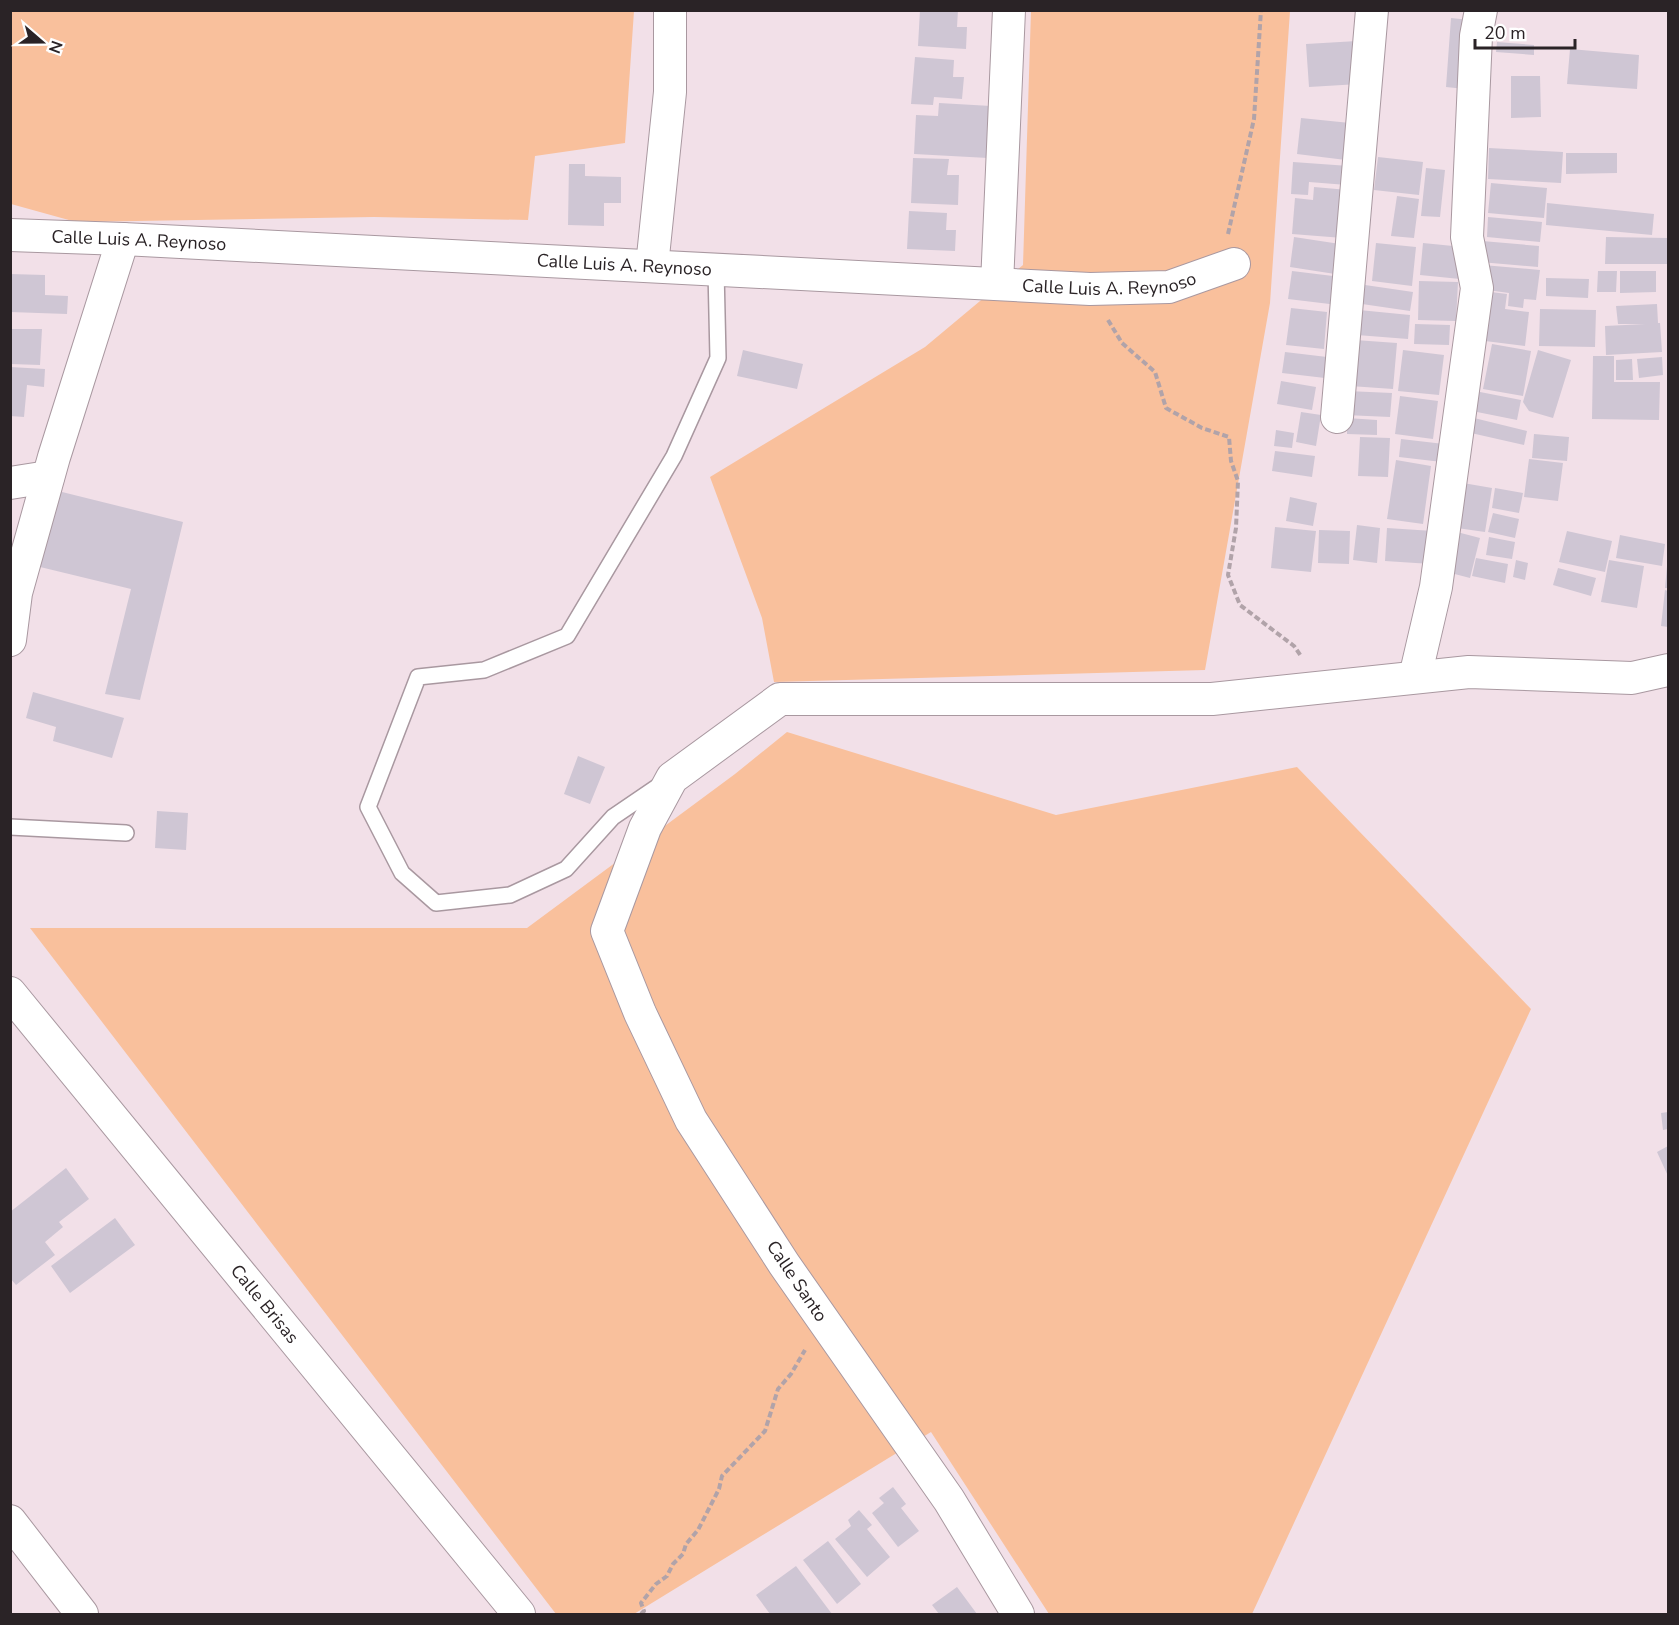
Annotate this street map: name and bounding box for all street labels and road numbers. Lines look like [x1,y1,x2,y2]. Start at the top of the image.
street label: Calle Luis A. Reynoso [51,224,227,256]
street label: Calle Luis A. Reynoso [536,248,712,281]
street label: Calle Luis A. Reynoso [1022,266,1200,301]
street label: Calle Santo [761,1236,833,1326]
street label: Calle Brisas [225,1259,305,1349]

